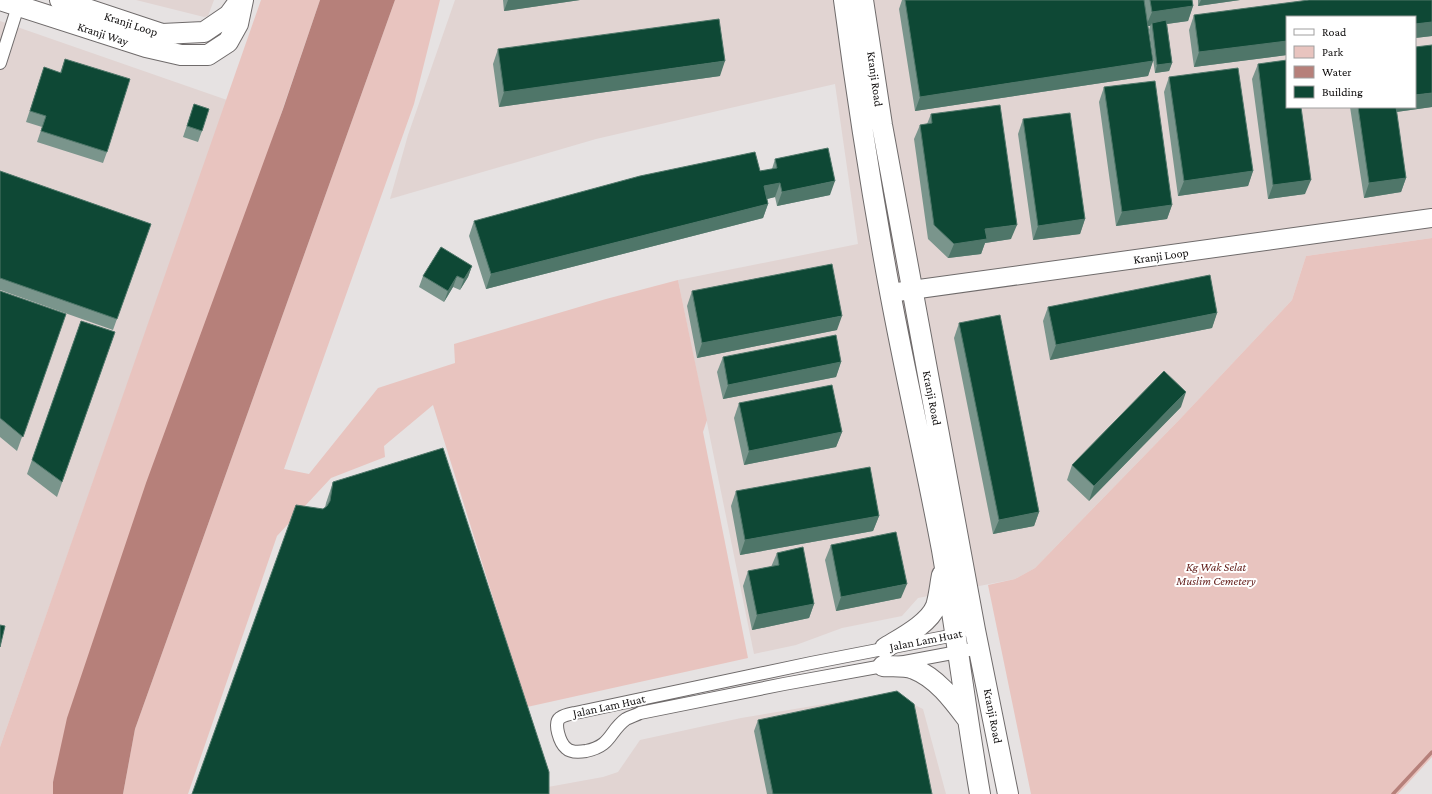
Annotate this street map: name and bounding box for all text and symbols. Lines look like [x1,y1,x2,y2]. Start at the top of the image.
street label: Kranji Loop [102,9,160,39]
legend [1286,16,1416,108]
street label: Kranji Way [76,19,131,49]
text: Road [1322,25,1347,39]
text: Park [1322,45,1344,59]
street label: Kranji Road [864,50,886,108]
text: Water [1322,65,1352,79]
text: Building [1322,85,1363,99]
street label: Kranji Loop [1133,245,1189,267]
street label: Kranji Road [920,369,944,427]
park label: Kg Wak Selat Muslim Cemetery [1175,560,1256,588]
street label: Jalan Lam Huat [888,626,965,654]
street label: Kranji Road [981,687,1005,745]
street label: Jalan Lam Huat [571,691,648,721]

